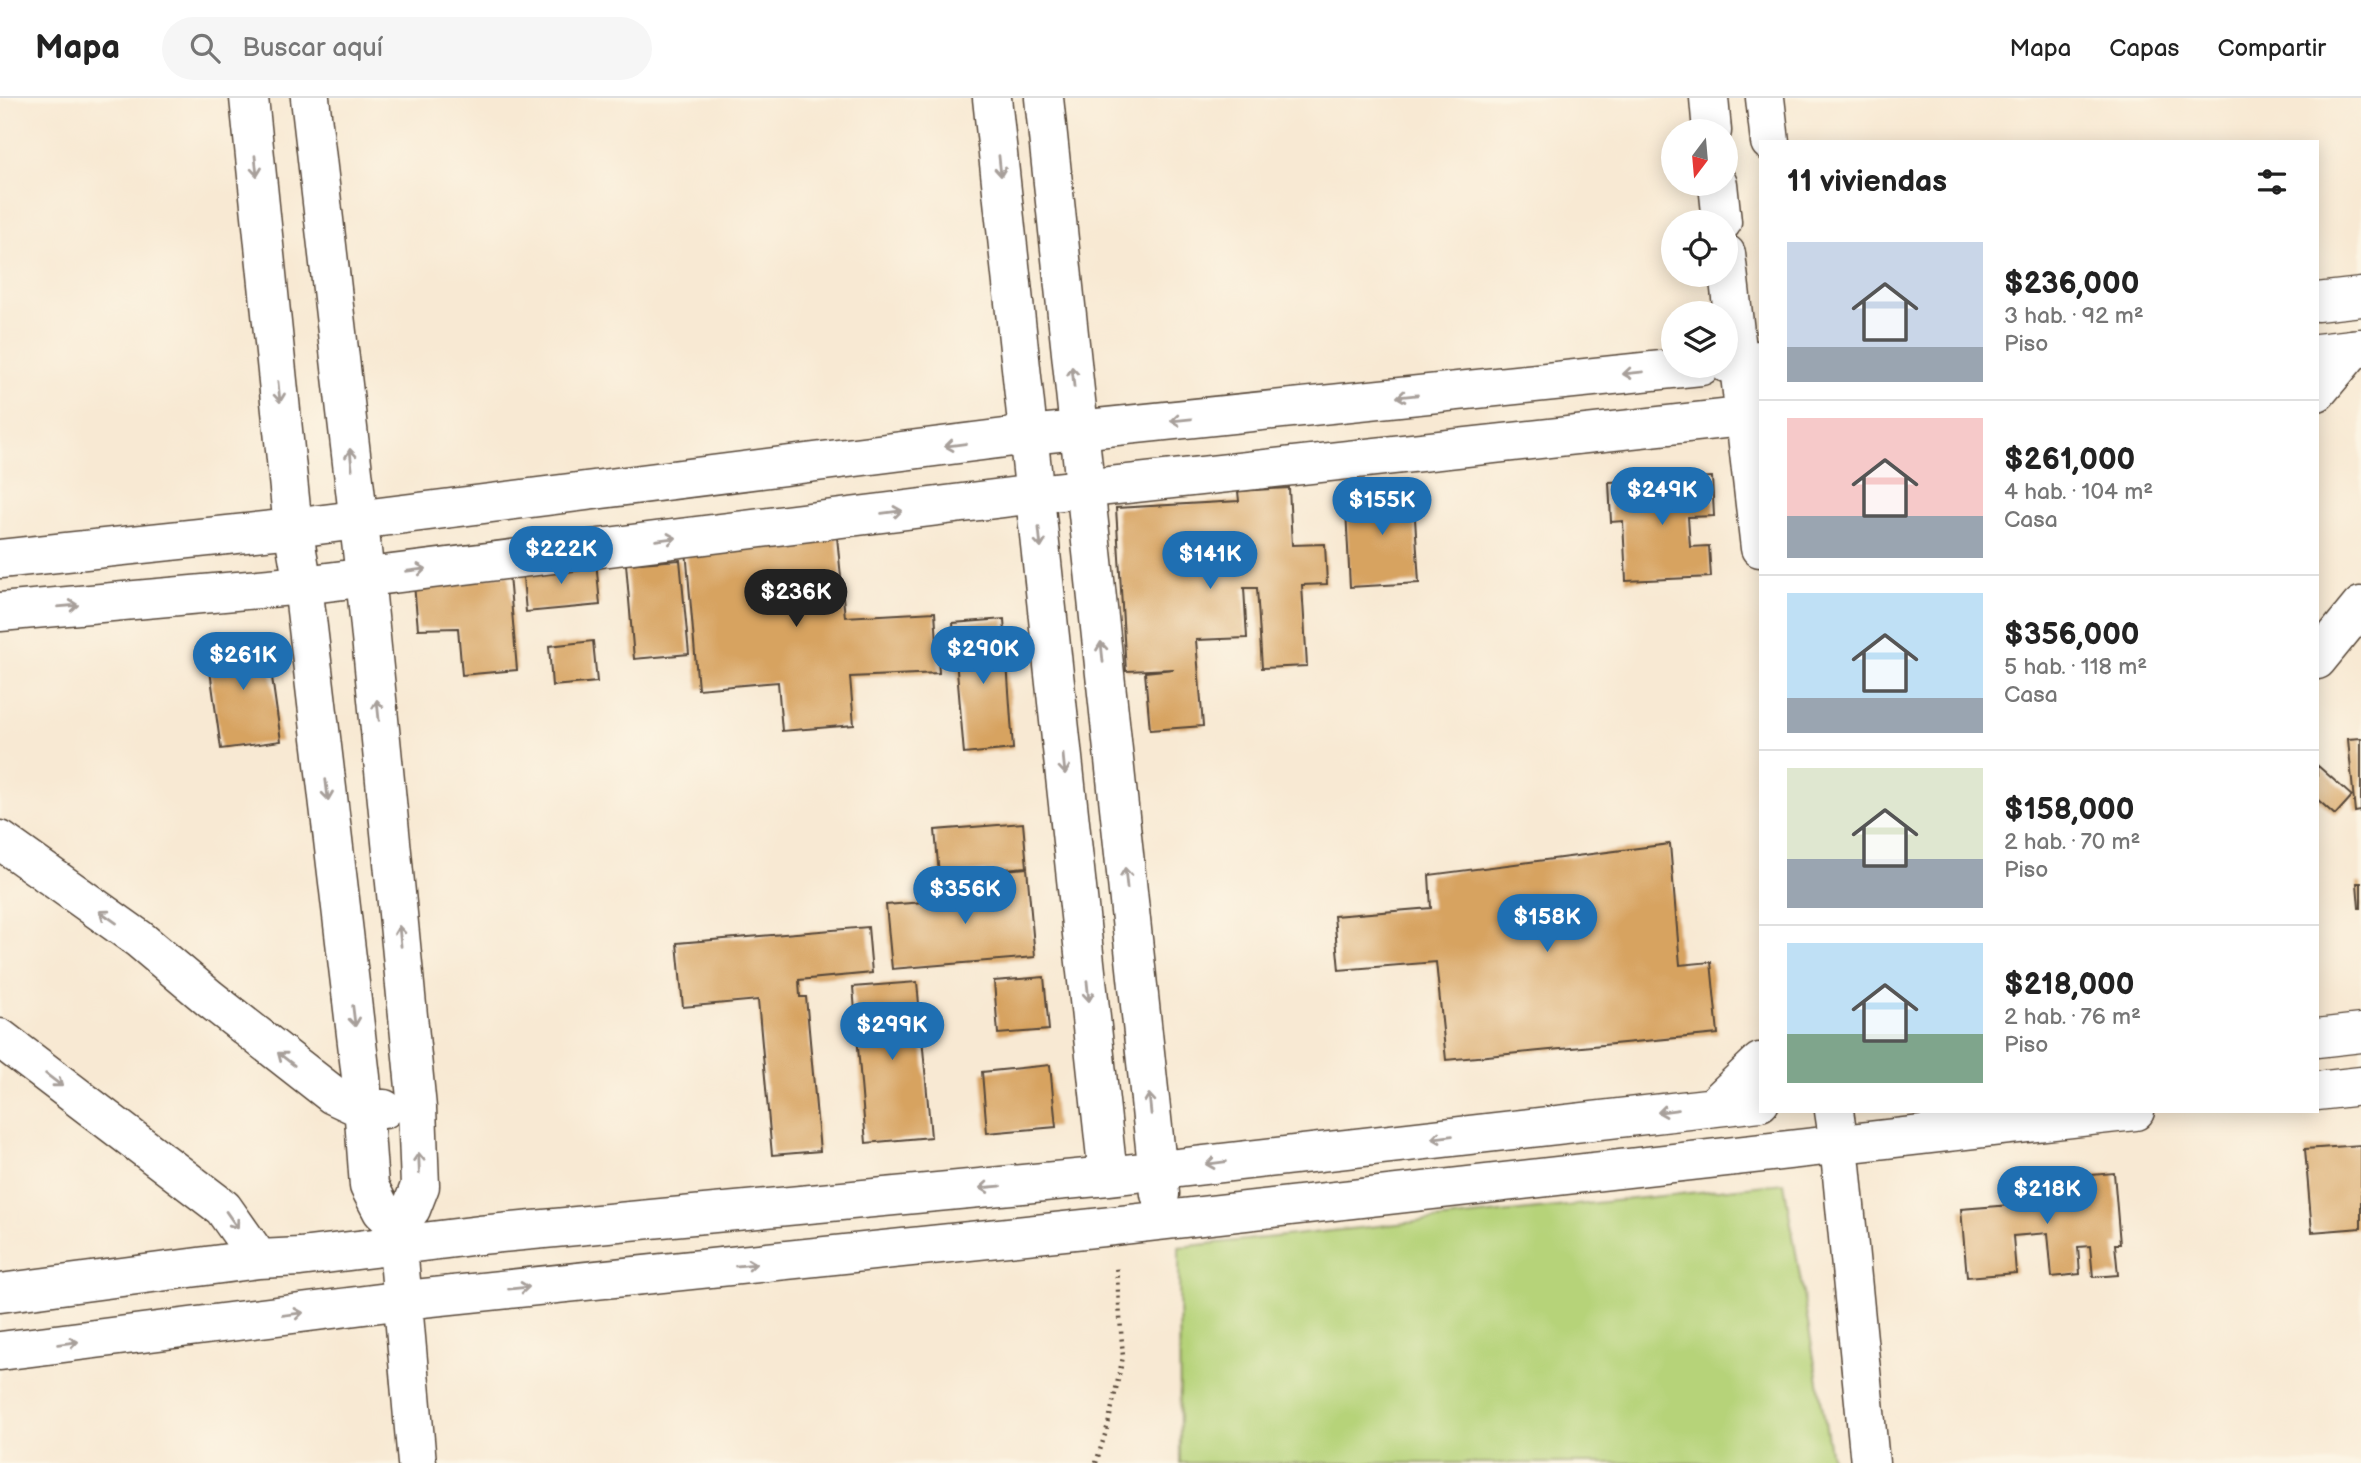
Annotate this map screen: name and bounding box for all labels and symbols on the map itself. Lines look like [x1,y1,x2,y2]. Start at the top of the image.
north arrow [1661,119,1738,196]
one-way arrow [250,154,263,177]
one-way arrow [993,154,1006,177]
one-way arrow [1067,366,1080,389]
one-way arrow [1622,367,1645,380]
one-way arrow [273,380,286,403]
one-way arrow [1396,390,1419,403]
one-way arrow [1170,413,1193,426]
one-way arrow [944,438,966,451]
one-way arrow [344,448,357,471]
pin: $249K [1613,468,1711,527]
pin: $155K [1333,478,1431,537]
one-way arrow [880,505,903,518]
pin: $222K [512,526,610,586]
one-way arrow [1033,526,1046,549]
pin: $141K [1161,532,1259,591]
one-way arrow [654,533,677,546]
one-way arrow [404,563,427,576]
pin: $236K [747,570,845,629]
one-way arrow [56,599,79,612]
pin: $290K [934,626,1032,686]
pin: $261K [194,632,292,692]
one-way arrow [1096,641,1109,663]
one-way arrow [371,699,384,722]
one-way arrow [1058,753,1071,775]
one-way arrow [321,778,334,801]
pin: $356K [916,866,1014,926]
one-way arrow [1120,867,1133,890]
pin: $158K [1498,894,1596,954]
one-way arrow [99,910,118,924]
one-way arrow [393,925,406,948]
one-way arrow [1082,979,1095,1001]
pin: $299K [843,1002,941,1062]
one-way arrow [348,1004,361,1027]
one-way arrow [278,1051,296,1066]
one-way arrow [45,1072,63,1087]
one-way arrow [1143,1093,1156,1116]
one-way arrow [1657,1105,1680,1118]
one-way arrow [1431,1131,1454,1144]
one-way arrow [412,1152,425,1175]
one-way arrow [1205,1157,1228,1170]
pin: $218K [1998,1166,2096,1226]
one-way arrow [979,1181,1002,1194]
one-way arrow [225,1210,239,1230]
one-way arrow [734,1258,757,1271]
one-way arrow [508,1282,530,1295]
one-way arrow [282,1308,304,1321]
one-way arrow [56,1336,79,1349]

